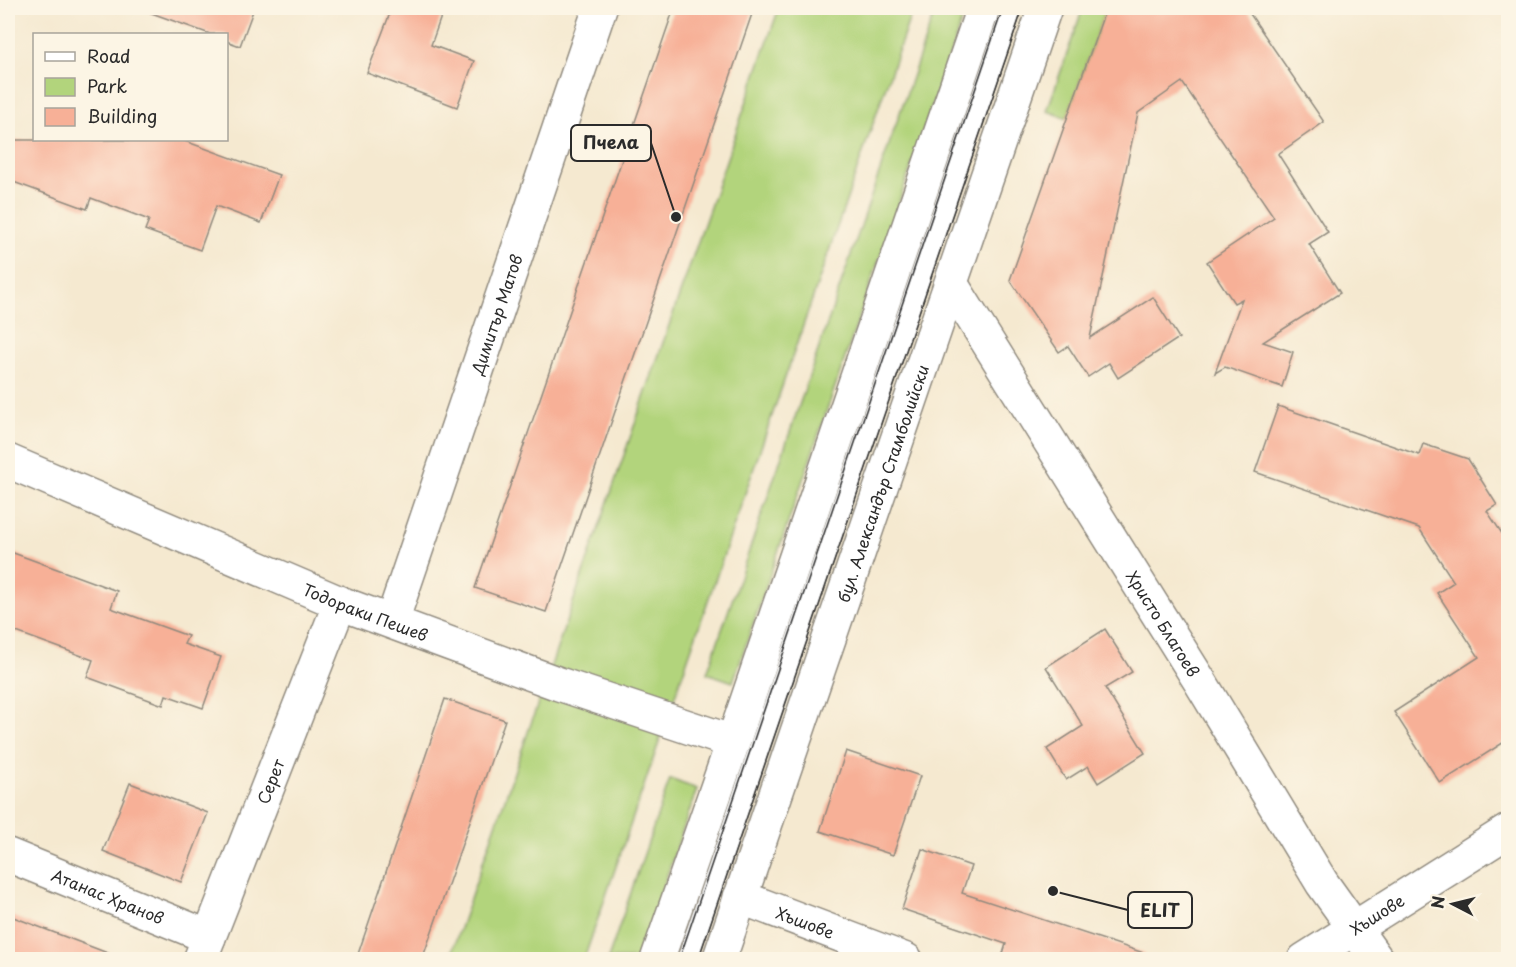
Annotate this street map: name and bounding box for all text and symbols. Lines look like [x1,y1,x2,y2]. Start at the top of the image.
legend [33,33,228,141]
text: Road [87,42,131,69]
text: Park [87,72,127,99]
text: Building [87,102,157,129]
callout: Пчела [571,125,651,161]
text: Пчела [583,128,639,155]
street label: Димитър Матов [464,251,528,378]
street label: бул. Александър Стамболийски [830,361,934,605]
street label: Христо Благоев [1121,565,1206,681]
street label: Тодораки Пешев [299,577,431,647]
street label: Серет [250,755,290,807]
street label: Атанас Хранов [48,862,168,929]
north arrow [1423,874,1483,934]
street label: Хъшове [1345,888,1409,940]
callout: ELIT [1128,892,1192,928]
text: N [1424,894,1450,910]
text: ELIT [1140,896,1181,923]
street label: Хъшове [773,900,838,944]

